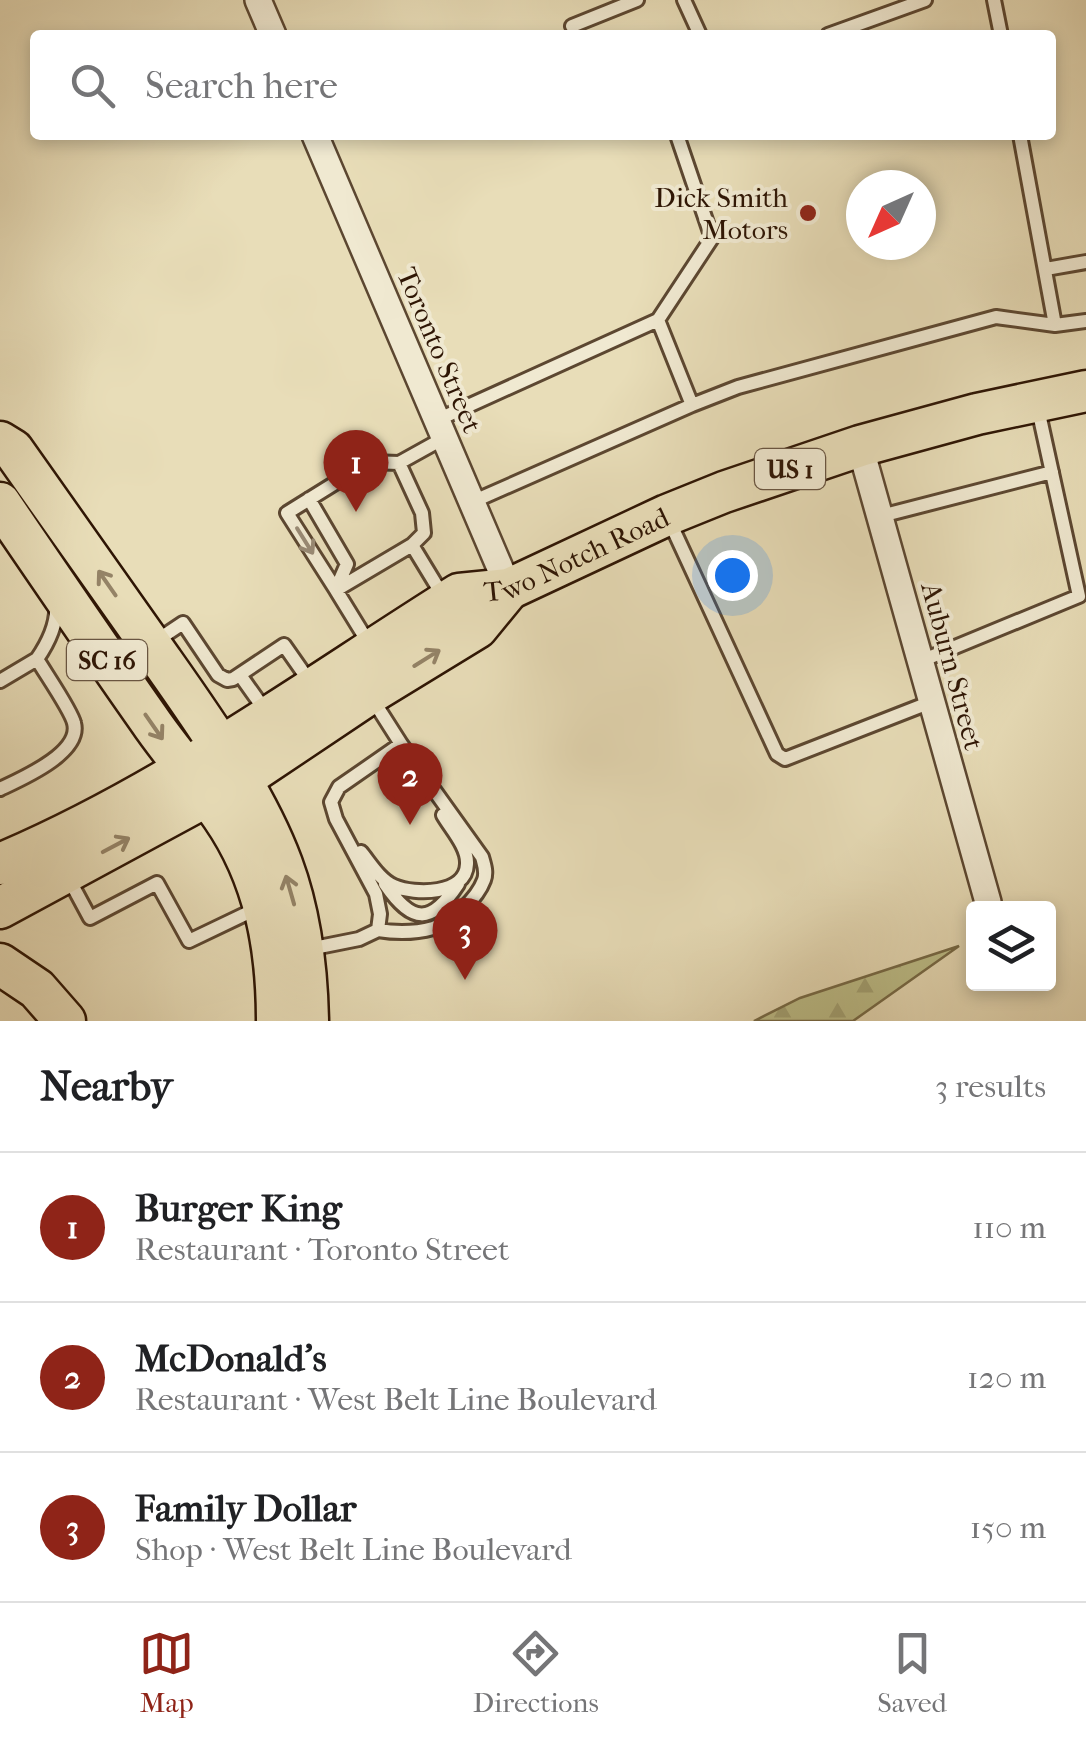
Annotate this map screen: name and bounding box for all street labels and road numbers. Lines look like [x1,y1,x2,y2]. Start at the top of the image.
street label: Toronto Street [390,263,489,438]
road number: US 1 [755,449,825,489]
street label: Two Notch Road [482,500,675,608]
street label: Auburn Street [914,578,991,753]
road number: SC 16 [67,640,147,680]

